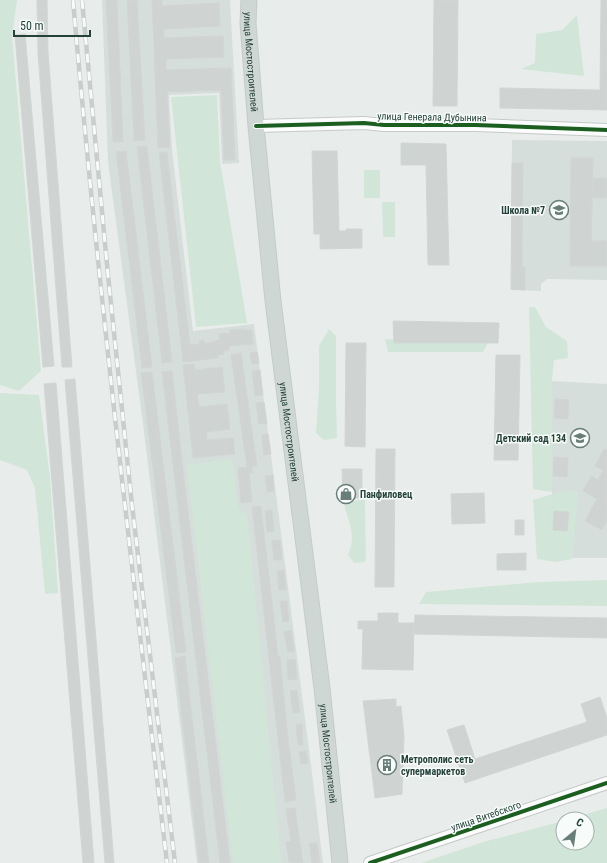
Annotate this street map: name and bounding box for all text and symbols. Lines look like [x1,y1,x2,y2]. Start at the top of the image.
scale bar [14,12,90,38]
street label: улица Мостостроителей [242,12,260,112]
text: 50 m [20,19,44,33]
street label: улица Генерала Дубынина [377,111,487,123]
school or university icon: Школа №7 [548,199,570,221]
place label: Школа №7 [501,205,545,216]
street label: улица Мостостроителей [278,381,301,482]
school or university icon: Детский сад 134 [569,427,591,449]
place label: Детский сад 134 [496,433,566,444]
shop icon: Панфиловец [335,483,357,505]
place label: Панфиловец [360,489,413,500]
street label: улица Мостостроителей [318,703,339,804]
building icon: Метрополис cеть супермаркетов [376,754,398,776]
place label: Метрополис cеть супермаркетов [401,754,473,777]
street label: улица Витебского [449,799,523,833]
north arrow [555,811,595,851]
text: С [574,815,586,830]

